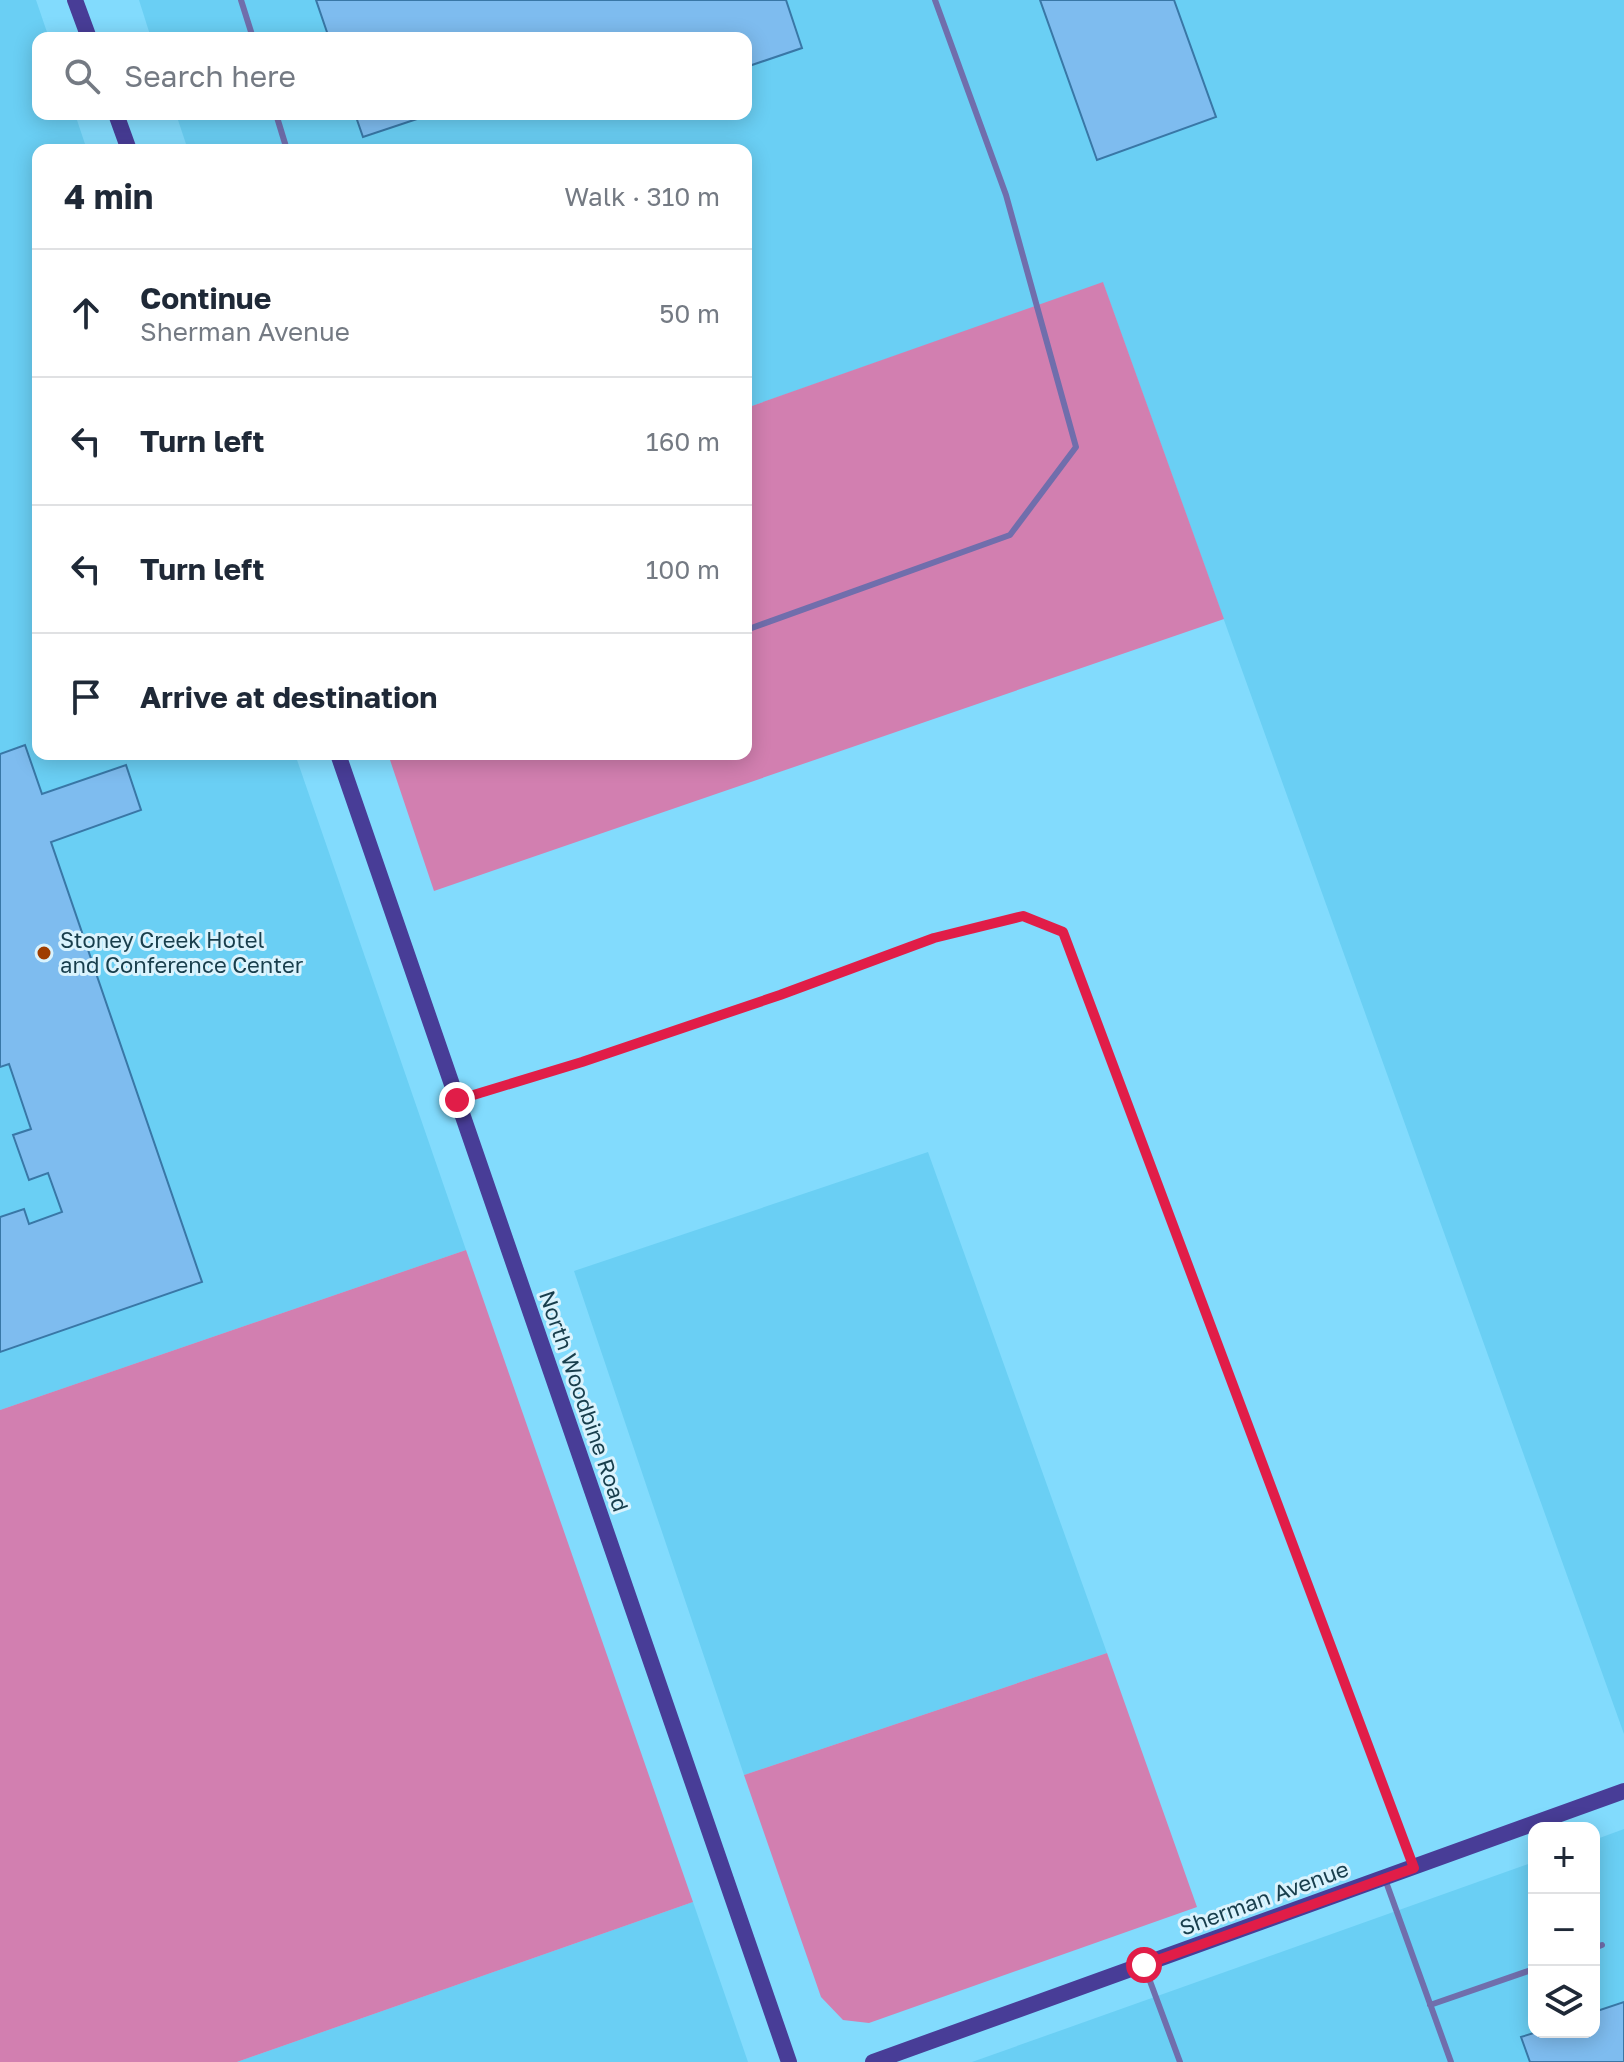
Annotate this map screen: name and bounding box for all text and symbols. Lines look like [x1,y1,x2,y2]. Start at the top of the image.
search box [32,32,752,120]
icon: search [60,54,104,98]
text: Search here [124,58,296,94]
text: 4 min [64,176,153,216]
text: Walk · 310 m [564,181,720,212]
text: Continue [140,280,271,316]
icon: ahead [64,291,108,335]
text: 50 m [659,298,720,329]
text: Sherman Avenue [140,316,350,347]
icon: left [64,419,108,463]
text: Turn left [140,423,265,459]
text: 160 m [646,426,720,457]
icon: left [64,547,108,591]
text: Turn left [140,551,265,587]
text: 100 m [646,554,720,585]
icon: arrive [64,675,108,719]
text: Arrive at destination [140,679,437,715]
place label: Stoney Creek Hotel and Conference Center [60,926,304,978]
marker: Stoney Creek Hotel and Conference Center [35,944,53,962]
route end [439,1082,475,1118]
street label: North Woodbine Road [534,1287,635,1515]
map controls [1528,1822,1600,2038]
button: + [1528,1822,1600,1894]
street label: Sherman Avenue [1176,1854,1352,1941]
button: − [1528,1894,1600,1966]
route start [1126,1947,1162,1983]
button: layers [1528,1966,1600,2038]

